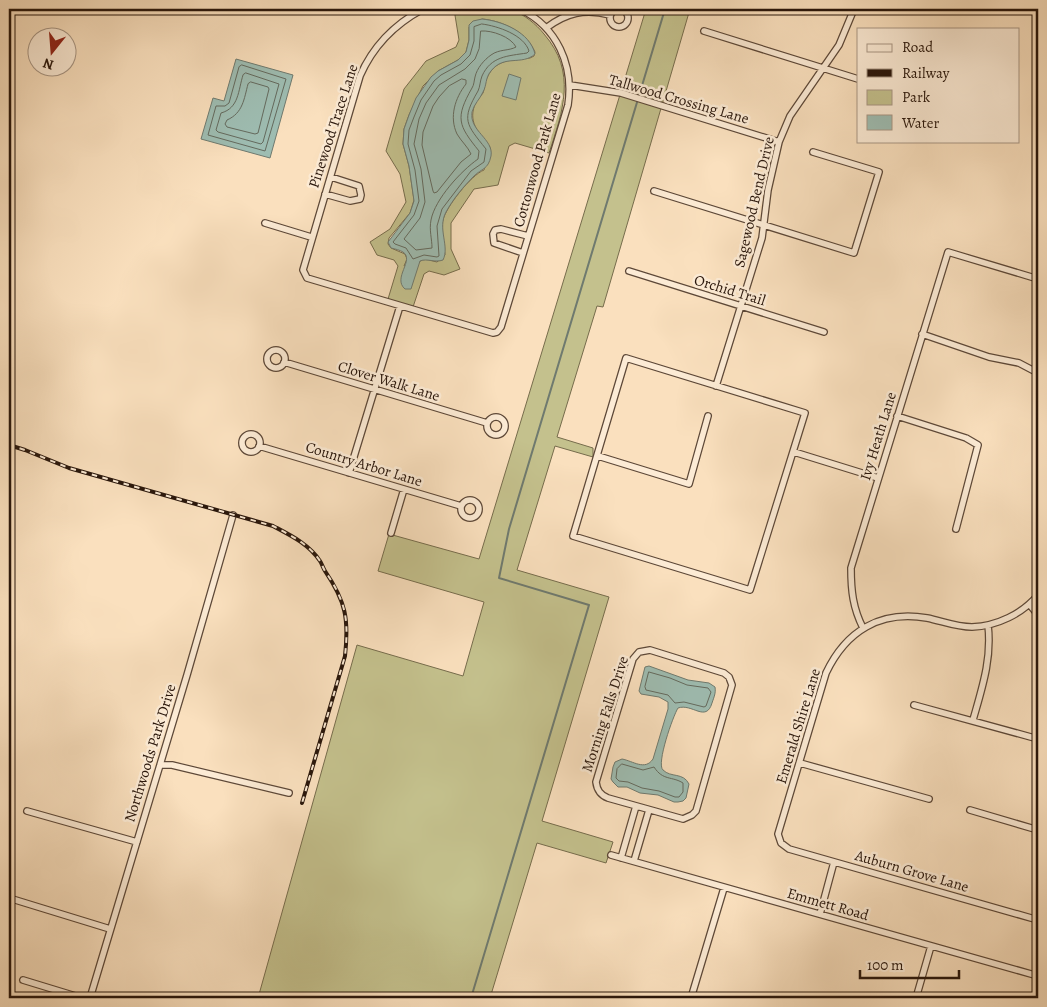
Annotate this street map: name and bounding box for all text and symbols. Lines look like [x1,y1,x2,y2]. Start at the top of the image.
north arrow [28,28,78,78]
legend [857,28,1020,142]
text: Road [902,37,934,57]
text: N [41,53,56,75]
street label: Pinewood Trace Lane [304,61,363,191]
text: Railway [902,63,950,83]
street label: Tallwood Crossing Lane [607,69,752,129]
text: Park [902,87,931,107]
street label: Cottonwood Park Lane [508,90,566,229]
text: Water [901,113,939,133]
street label: Sagewood Bend Drive [729,134,779,269]
street label: Orchid Trail [692,270,769,310]
street label: Clover Walk Lane [336,356,443,406]
street label: Ivy Heath Lane [855,389,901,483]
street label: Country Arbor Lane [303,437,425,491]
street label: Morning Falls Drive [577,653,633,775]
street label: Emerald Shire Lane [771,666,825,786]
street label: Northwoods Park Drive [119,681,181,825]
street label: Auburn Grove Lane [852,845,971,897]
street label: Emmett Road [785,883,872,925]
scale bar [860,947,958,979]
text: 100 m [867,955,904,975]

